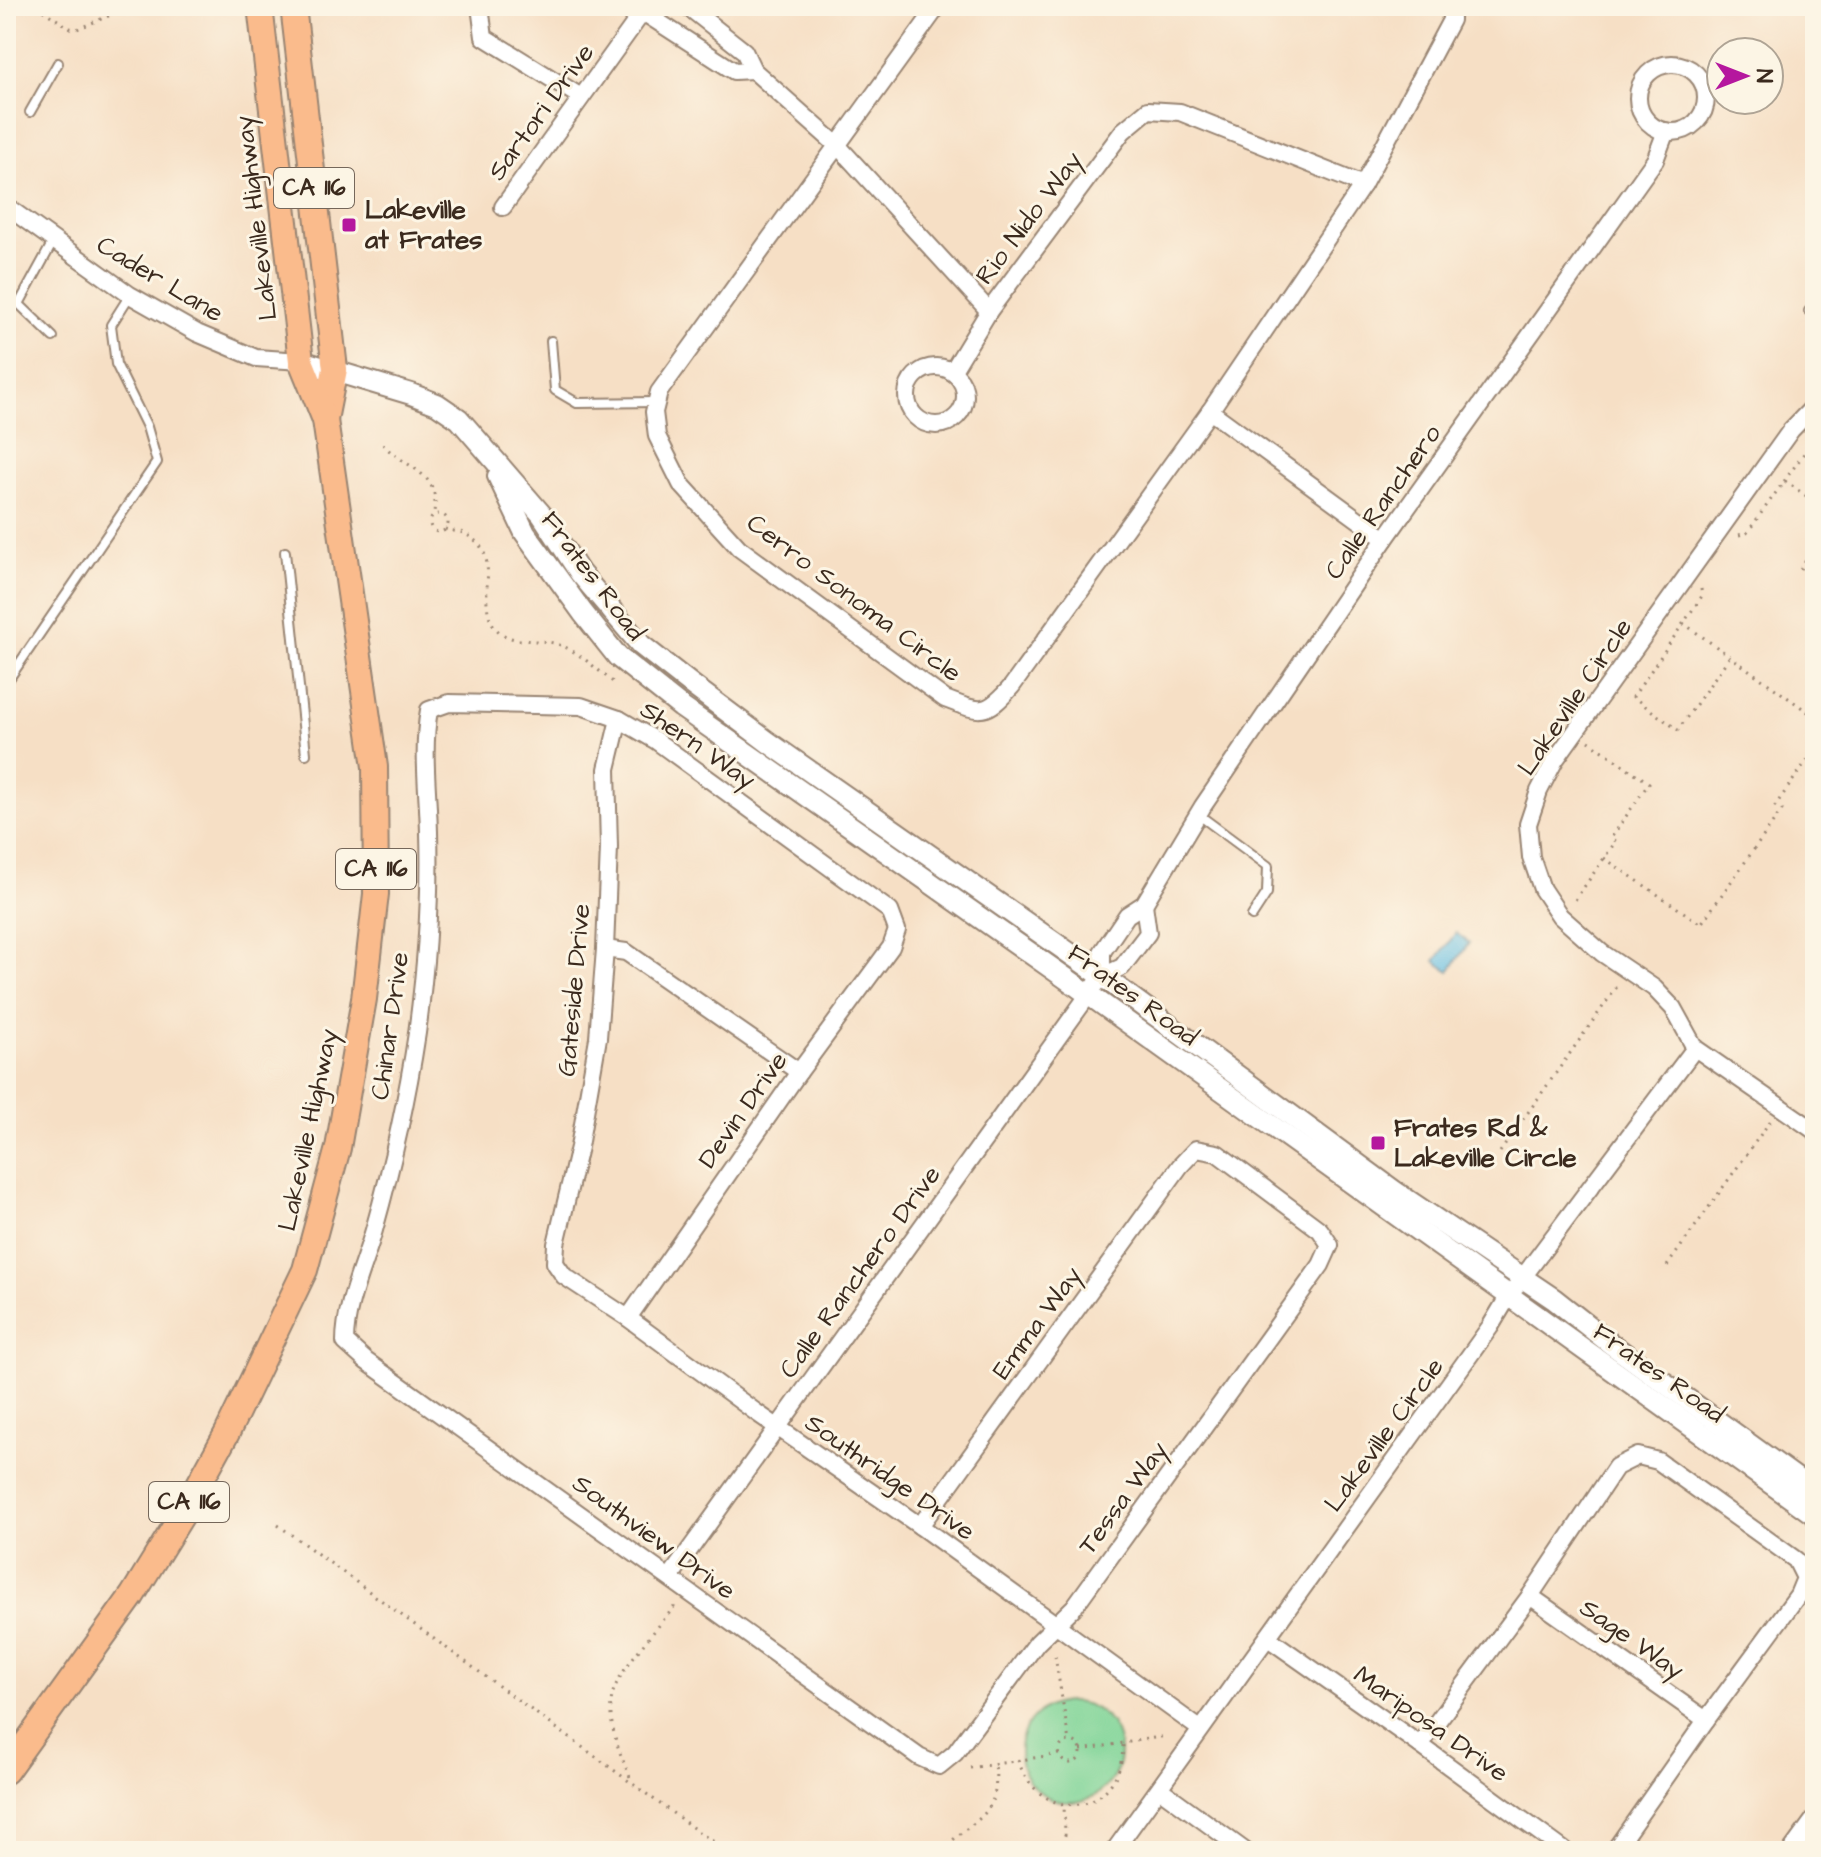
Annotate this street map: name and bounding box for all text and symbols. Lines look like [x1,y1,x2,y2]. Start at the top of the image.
street label: Sartori Drive [479,36,603,188]
north arrow [1705,36,1785,116]
text: N [1748,69,1779,83]
street label: Lakeville Highway [226,113,288,322]
street label: Rio Nido Way [967,144,1093,293]
road number: CA 116 [274,168,354,208]
place label: Lakeville at Frates [364,192,482,258]
marker: Lakeville at Frates [340,216,358,234]
street label: Cader Lane [90,227,230,331]
street label: Calle Ranchero [1316,417,1450,587]
street label: Frates Road [532,504,654,648]
street label: Cerro Sonoma Circle [739,505,969,691]
street label: Lakeville Circle [1509,611,1641,783]
street label: Shern Way [632,692,763,800]
road number: CA 116 [336,849,416,889]
street label: Gateside Drive [549,902,599,1078]
street label: Frates Road [1060,935,1206,1055]
street label: Chinar Drive [362,950,418,1102]
street label: Lakeville Highway [269,1026,349,1235]
street label: Devin Drive [690,1045,796,1175]
place label: Frates Rd & Lakeville Circle [1394,1110,1577,1176]
marker: Frates Rd & Lakeville Circle [1369,1134,1387,1152]
street label: Calle Ranchero Drive [771,1158,949,1386]
street label: Emma Way [984,1259,1092,1388]
street label: Frates Road [1586,1314,1732,1432]
street label: Lakeville Circle [1316,1351,1452,1519]
street label: Southridge Drive [797,1405,982,1551]
street label: Tessa Way [1070,1434,1178,1563]
street label: Southview Drive [565,1466,743,1608]
road number: CA 116 [149,1482,229,1522]
street label: Sage Way [1571,1590,1691,1690]
street label: Mariposa Drive [1346,1657,1516,1791]

